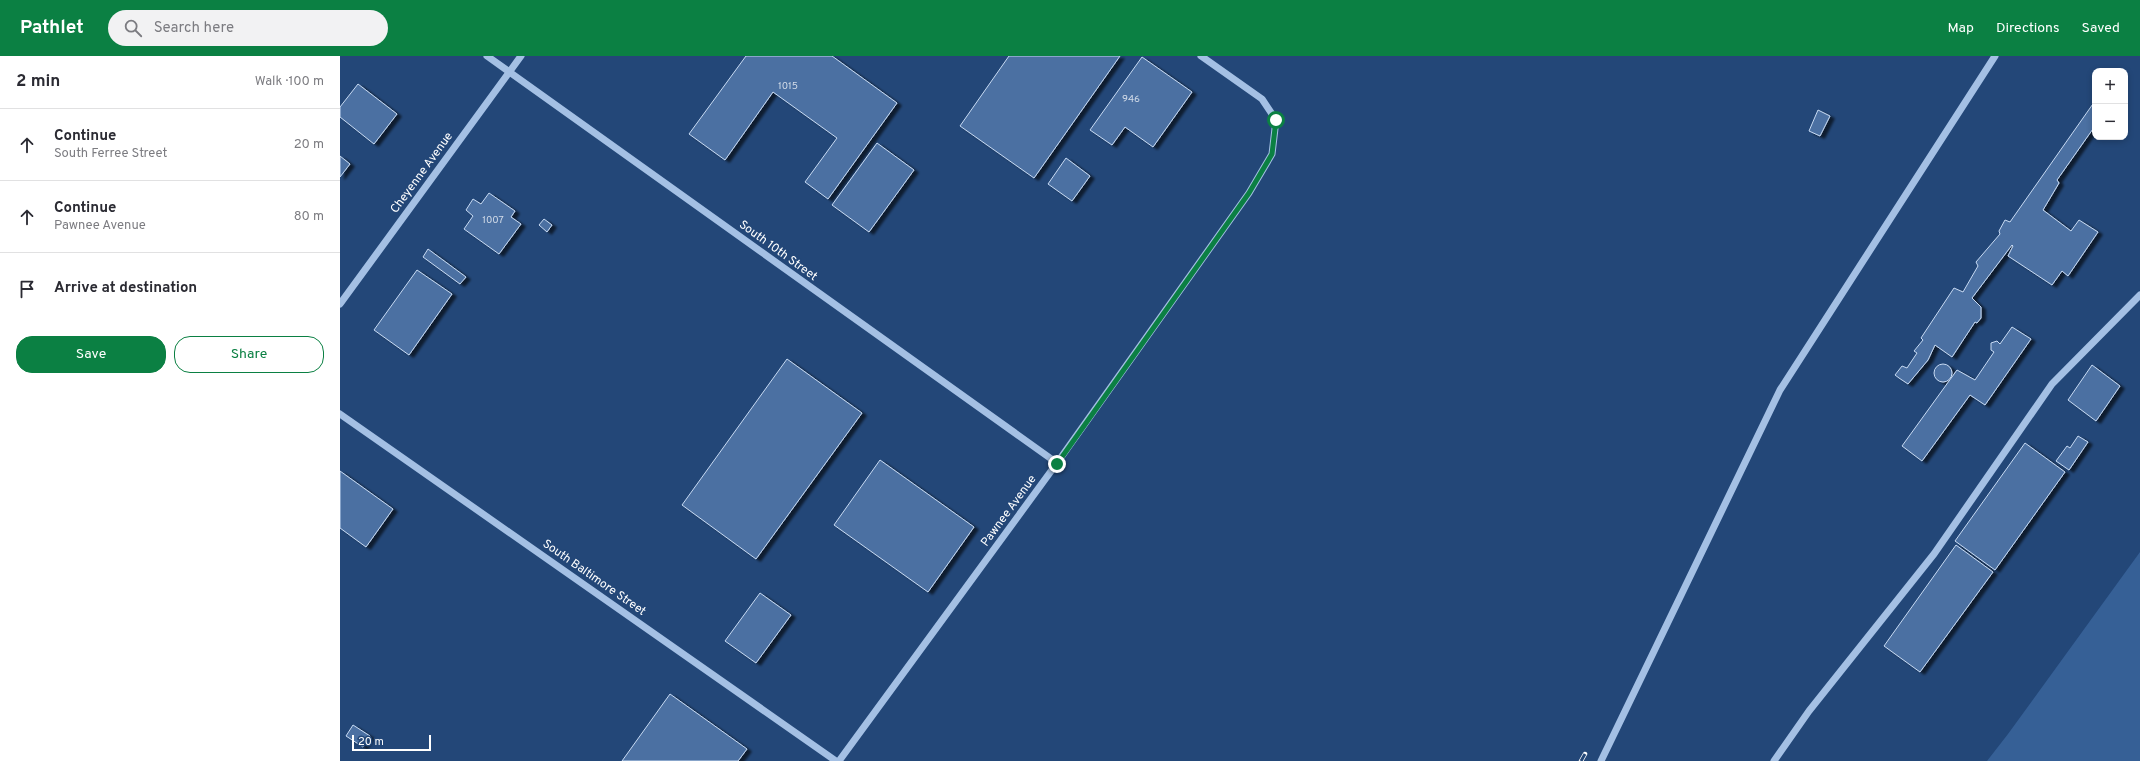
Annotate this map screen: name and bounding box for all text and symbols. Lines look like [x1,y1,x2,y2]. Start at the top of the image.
search box [108,10,388,46]
text: Pathlet [20,16,84,40]
icon: search [122,17,144,39]
text: Search here [154,19,234,38]
text: Map [1948,20,1974,37]
text: Directions [1996,20,2060,37]
text: Saved [2082,20,2120,37]
map controls [2092,68,2128,140]
button: + [2092,68,2128,104]
text: 2 min [16,71,60,93]
text: Walk · 100 m [255,74,324,90]
house number: 1015 [778,80,798,93]
house number: 946 [1122,93,1140,106]
button: − [2092,104,2128,140]
route start [1267,111,1285,129]
text: Continue [54,127,116,146]
street label: Cheyenne Avenue [387,129,457,217]
icon: ahead [16,134,38,156]
text: 20 m [294,137,324,153]
text: South Ferree Street [54,146,167,162]
text: Continue [54,199,116,218]
icon: ahead [16,206,38,228]
text: 80 m [294,209,324,225]
house number: 1007 [482,214,504,227]
street label: South 10th Street [736,217,820,285]
text: Pawnee Avenue [54,218,146,234]
icon: arrive [16,278,38,300]
text: Arrive at destination [54,279,197,298]
button: Save [16,336,166,373]
button: Share [174,336,324,373]
route end [1048,455,1066,473]
street label: Pawnee Avenue [978,472,1040,550]
street label: South Baltimore Street [539,536,649,620]
scale bar [352,733,431,752]
text: 20 m [358,735,384,749]

